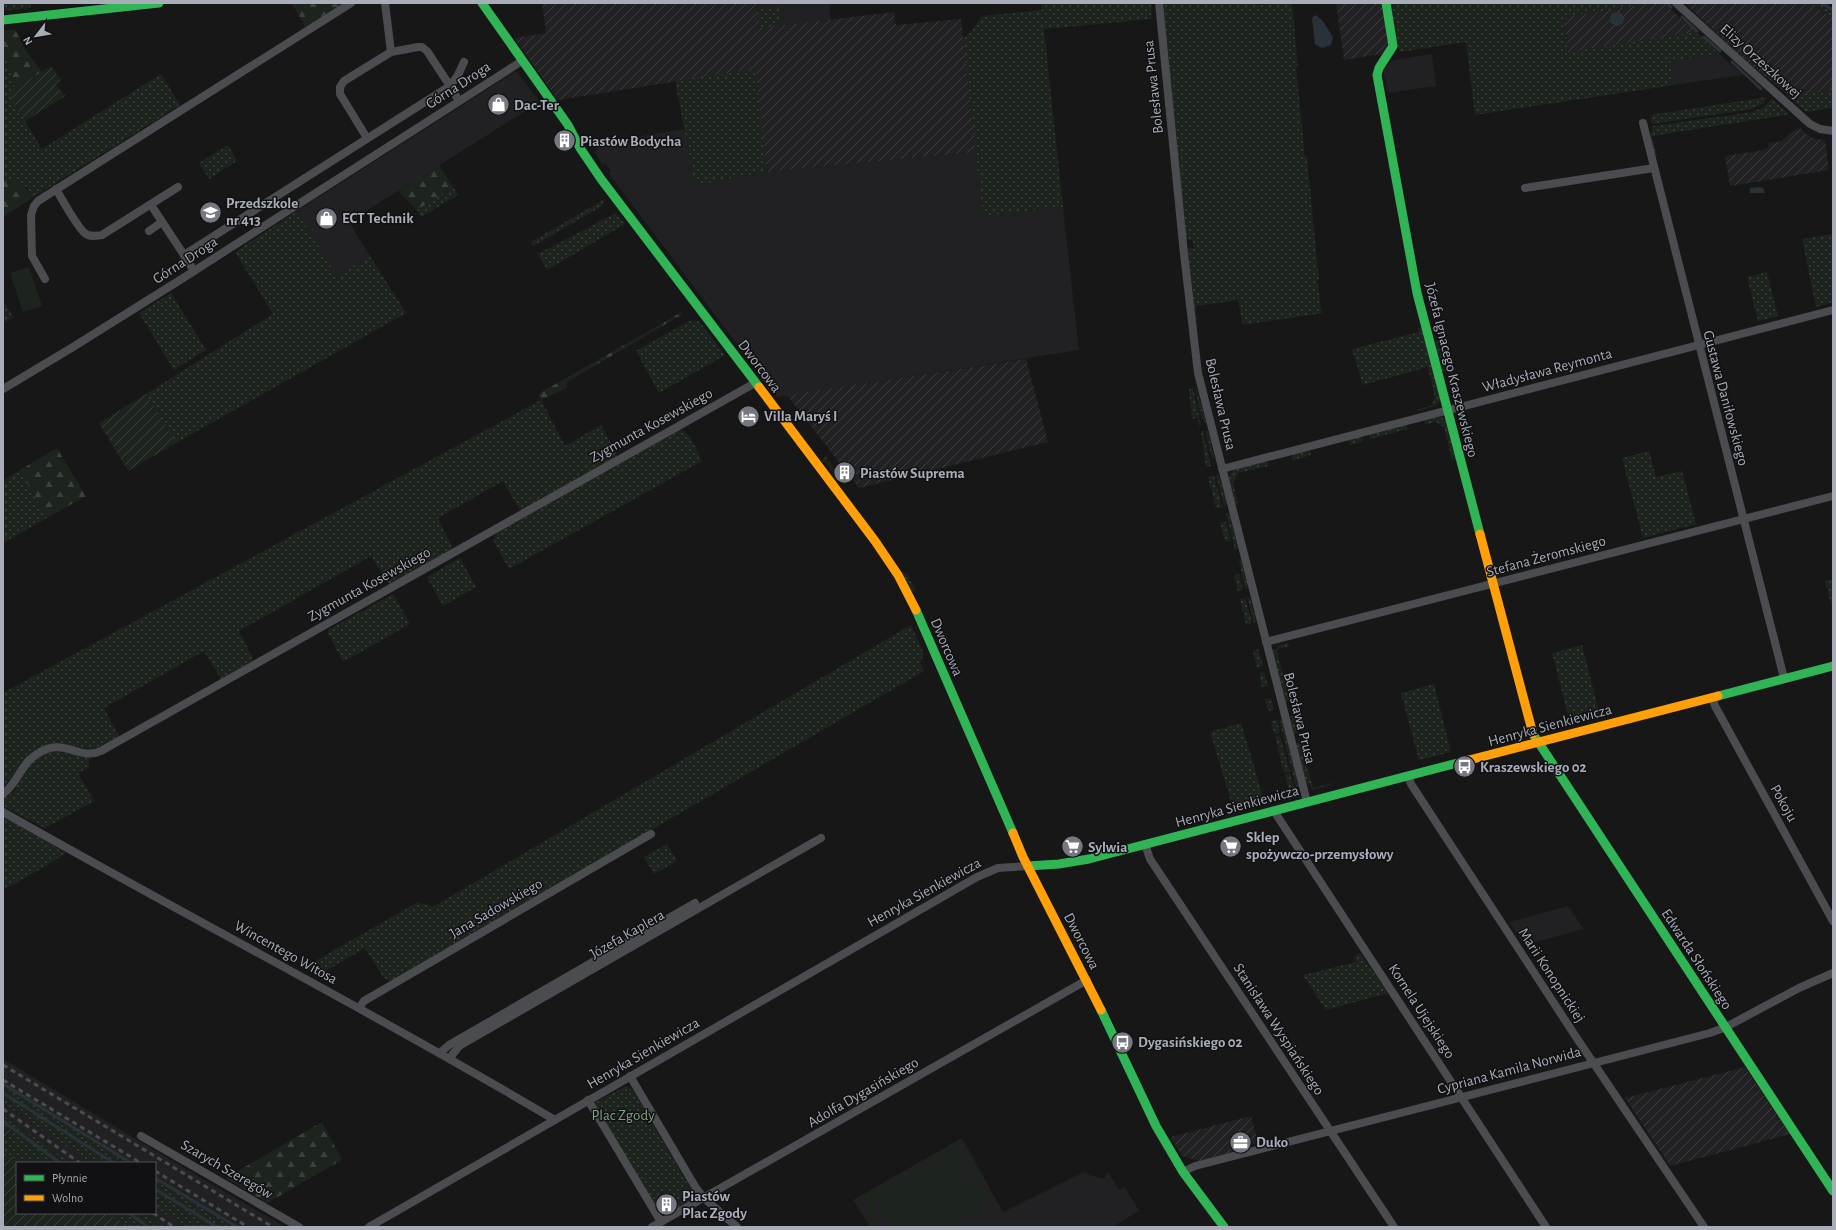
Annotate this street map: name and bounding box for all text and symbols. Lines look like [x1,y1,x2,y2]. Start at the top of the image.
north arrow [16,16,56,56]
street label: Elizy Orzeszkowej [1717,21,1804,101]
text: N [21,35,35,47]
street label: Bolesława Prusa [1141,39,1166,134]
street label: Górna Droga [423,59,493,112]
shop icon: Dac-Ter [486,92,512,118]
place label: Dac-Ter [514,98,560,113]
building icon: Piastów Bodycha [552,128,578,154]
place label: Piastów Bodycha [580,134,681,149]
place label: Przedszkole nr 413 [226,196,298,228]
school or university icon: Przedszkole nr 413 [197,199,223,225]
shop icon: ECT Technik [313,205,339,231]
place label: ECT Technik [342,211,414,226]
street label: Górna Droga [150,234,220,287]
street label: Józefa Ignacego Kraszewskiego [1423,281,1480,459]
street label: Gustawa Daniłowskiego [1700,329,1751,467]
street label: Dworcowa [735,337,784,395]
street label: Władysława Reymonta [1481,346,1614,395]
street label: Bolesława Prusa [1203,357,1238,452]
street label: Zygmunta Kosewskiego [587,386,715,465]
hotel icon: Villa Maryś I [735,403,761,429]
place label: Villa Maryś I [764,409,838,424]
building icon: Piastów Suprema [832,460,858,486]
place label: Piastów Suprema [860,466,965,481]
street label: Stefana Żeromskiego [1484,531,1607,580]
street label: Zygmunta Kosewskiego [305,545,433,624]
street label: Dworcowa [928,616,965,678]
street label: Bolesława Prusa [1281,671,1318,766]
street label: Henryka Sienkiewicza [1487,702,1614,749]
bus stop icon: Kraszewskiego 02 [1452,754,1478,780]
place label: Kraszewskiego 02 [1480,760,1587,775]
street label: Pokoju [1767,782,1800,825]
street label: Henryka Sienkiewicza [1174,783,1301,830]
place label: Sklep spożywczo-przemysłowy [1246,830,1394,862]
supermarket icon: Sklep spożywczo-przemysłowy [1217,833,1243,859]
supermarket icon: Sylwia [1059,834,1085,860]
place label: Sylwia [1088,840,1127,855]
street label: Henryka Sienkiewicza [865,855,984,930]
street label: Jana Sadowskiego [447,876,545,941]
street label: Edwarda Słońskiego [1659,906,1735,1012]
street label: Józefa Kaplera [588,907,667,962]
street label: Dworcowa [1061,910,1102,972]
street label: Wincentego Witosa [232,918,340,987]
street label: Marii Konopnickiej [1516,925,1588,1025]
street label: Stanisława Wyspiańskiego [1230,961,1327,1098]
street label: Kornela Ujejskiego [1385,961,1458,1061]
street label: Henryka Sienkiewicza [584,1015,702,1092]
bus stop icon: Dygasińskiego 02 [1109,1029,1135,1055]
place label: Dygasińskiego 02 [1138,1035,1243,1050]
street label: Cypriana Kamila Norwida [1436,1044,1583,1097]
street label: Adolfa Dygasińskiego [805,1055,921,1130]
park label: Plac Zgody [591,1108,655,1123]
office icon: Duko [1227,1129,1253,1155]
place label: Duko [1256,1135,1288,1150]
street label: Szarych Szeregów [178,1137,275,1202]
legend [16,1162,156,1214]
text: Płynnie [52,1172,87,1185]
place label: Piastów Plac Zgody [682,1189,747,1221]
text: Wolno [52,1192,83,1204]
building icon: Piastów Plac Zgody [653,1192,679,1218]

